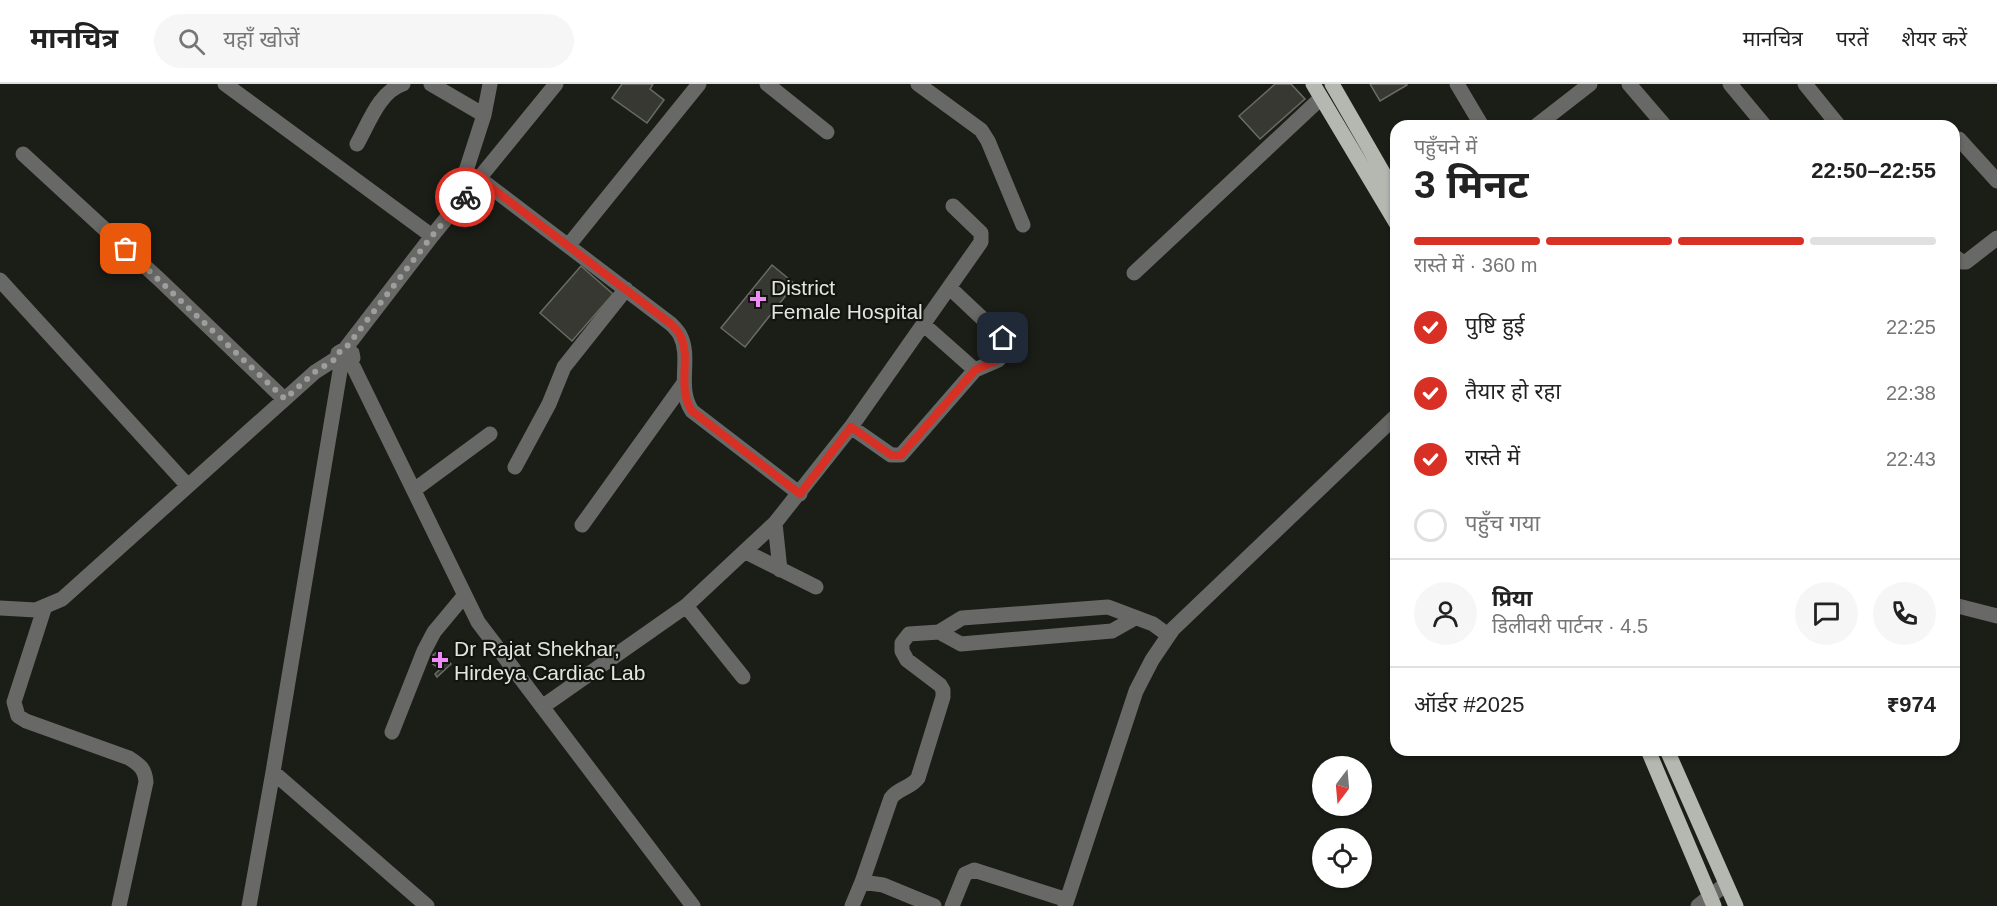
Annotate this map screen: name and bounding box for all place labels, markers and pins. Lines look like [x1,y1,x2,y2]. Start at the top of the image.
pin [100,223,151,274]
place label: District Female Hospital [771,276,923,323]
marker: District Female Hospital [749,290,767,308]
pin [977,312,1028,363]
place label: Dr Rajat Shekhar, Hirdeya Cardiac Lab [454,637,645,684]
marker: Dr Rajat Shekhar, Hirdeya Cardiac Lab [431,651,449,669]

